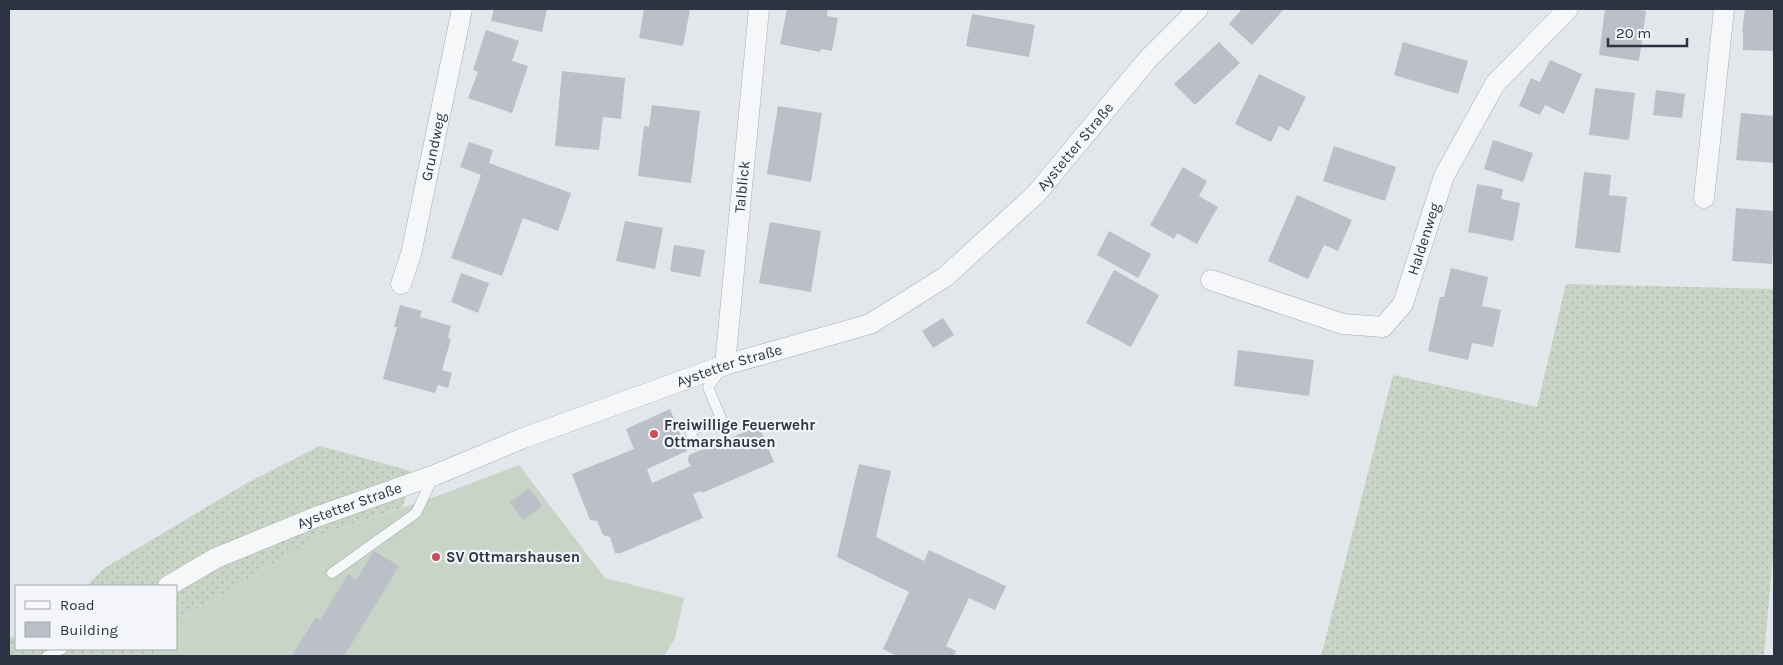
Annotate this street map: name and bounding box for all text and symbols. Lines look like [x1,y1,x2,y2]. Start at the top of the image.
scale bar [1608,15,1687,47]
text: 20 m [1616,24,1651,42]
street label: Aystetter Straße [1033,99,1117,195]
street label: Grundweg [417,111,449,183]
street label: Talblick [731,160,753,214]
street label: Haldenweg [1404,200,1444,278]
street label: Aystetter Straße [674,340,784,391]
place label: Freiwillige Feuerwehr Ottmarshausen [664,416,815,451]
marker: Freiwillige Feuerwehr Ottmarshausen [648,428,660,440]
street label: Aystetter Straße [295,478,404,533]
place label: SV Ottmarshausen [446,548,580,566]
marker: SV Ottmarshausen [430,551,442,563]
legend [15,585,178,650]
text: Road [60,596,95,614]
text: Building [60,621,118,639]

